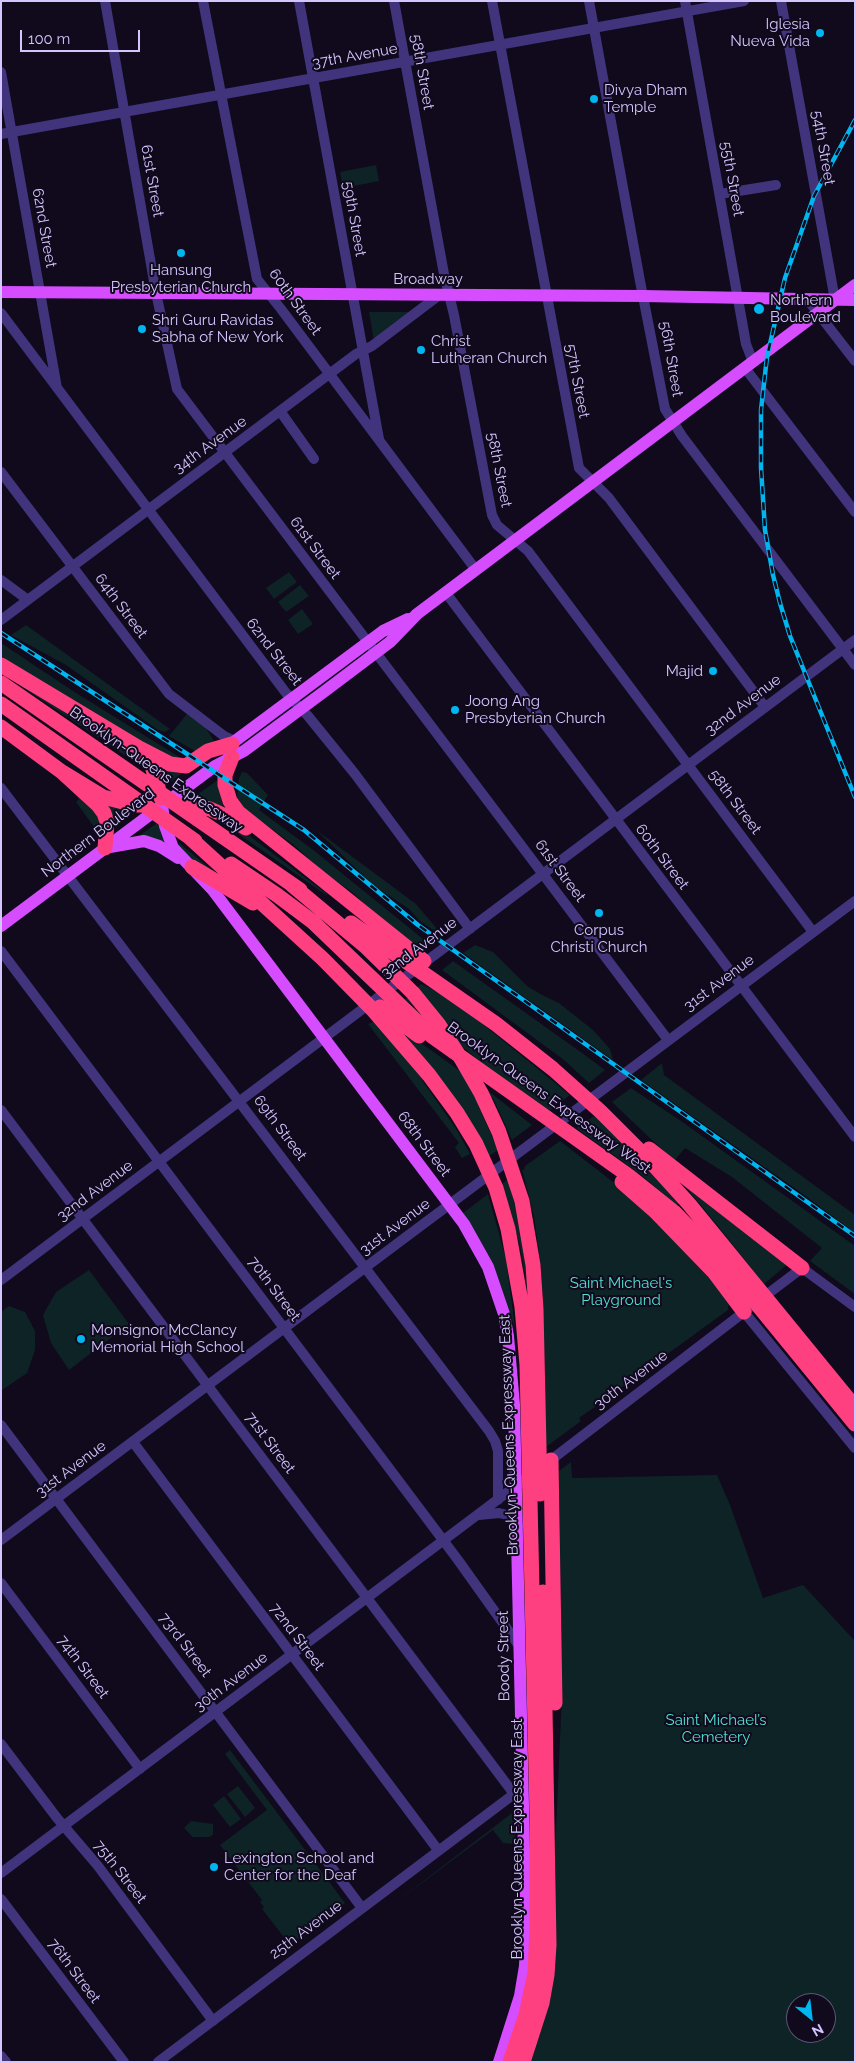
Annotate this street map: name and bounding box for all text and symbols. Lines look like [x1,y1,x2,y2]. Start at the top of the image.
place label: Iglesia Nueva Vida [730,15,810,50]
scale bar [22,20,142,52]
marker: Iglesia Nueva Vida [814,27,826,39]
text: 100 m [28,30,70,48]
street label: 58th Street [407,33,437,111]
street label: 37th Avenue [311,40,399,72]
place label: Divya Dham Temple [604,81,687,116]
marker: Divya Dham Temple [588,93,600,105]
street label: 54th Street [808,109,838,187]
street label: 55th Street [717,140,747,218]
street label: 61st Street [137,143,167,219]
street label: 59th Street [339,180,369,258]
street label: 62nd Street [28,187,60,269]
marker: Hansung Presbyterian Church [175,247,187,259]
place label: Hansung Presbyterian Church [111,261,251,296]
street label: 60th Street [265,265,325,339]
street label: Broadway [393,270,463,288]
place label: Northern Boulevard [770,291,841,326]
marker: Northern Boulevard [752,302,766,316]
place label: Shri Guru Ravidas Sabha of New York [152,311,283,346]
street label: 56th Street [656,320,686,398]
marker: Shri Guru Ravidas Sabha of New York [136,323,148,335]
place label: Christ Lutheran Church [431,332,547,367]
street label: 57th Street [561,342,593,420]
marker: Christ Lutheran Church [415,344,427,356]
street label: 34th Avenue [170,412,250,478]
street label: 58th Street [483,431,515,509]
street label: 61st Street [286,513,344,583]
street label: 64th Street [91,570,151,642]
street label: 62nd Street [242,615,306,689]
place label: Majid [666,662,703,680]
marker: Majid [707,665,719,677]
street label: 32nd Avenue [702,671,784,739]
place label: Joong Ang Presbyterian Church [465,692,605,727]
street label: Brooklyn-Queens Expressway [66,703,246,837]
marker: Joong Ang Presbyterian Church [449,704,461,716]
street label: 58th Street [705,766,765,838]
street label: Northern Boulevard [38,785,158,881]
street label: 60th Street [632,821,692,893]
street label: 61st Street [531,836,589,906]
marker: Corpus Christi Church [593,907,605,919]
street label: 32nd Avenue [378,914,460,982]
place label: Corpus Christi Church [551,921,647,956]
street label: 31st Avenue [680,951,758,1015]
street label: Brooklyn-Queens Expressway West [444,1018,654,1178]
street label: 69th Street [250,1092,310,1164]
street label: 68th Street [394,1108,454,1180]
street label: 32nd Avenue [54,1157,136,1225]
street label: 31st Avenue [356,1195,434,1259]
street label: 70th Street [244,1253,304,1325]
park label: Saint Michael's Playground [570,1274,672,1309]
street label: Brooklyn-Queens Expressway East [496,1314,522,1556]
place label: Monsignor McClancy Memorial High School [91,1321,244,1356]
marker: Monsignor McClancy Memorial High School [75,1333,87,1345]
street label: 30th Avenue [591,1347,671,1413]
street label: 71st Street [241,1409,299,1477]
street label: 31st Avenue [32,1437,110,1501]
street label: 72nd Street [266,1600,328,1674]
street label: 73rd Street [155,1609,215,1681]
street label: Boody Street [494,1610,514,1702]
street label: 74th Street [53,1632,113,1702]
street label: 30th Avenue [191,1649,271,1715]
park label: Saint Michael’s Cemetery [666,1711,766,1746]
street label: Brooklyn-Queens Expressway East [508,1719,526,1959]
street label: 75th Street [90,1837,150,1907]
place label: Lexington School and Center for the Deaf [224,1849,374,1884]
marker: Lexington School and Center for the Deaf [208,1861,220,1873]
street label: 25th Avenue [266,1897,346,1963]
street label: 76th Street [44,1935,104,2007]
north arrow [786,1993,836,2043]
text: N [809,2021,826,2040]

